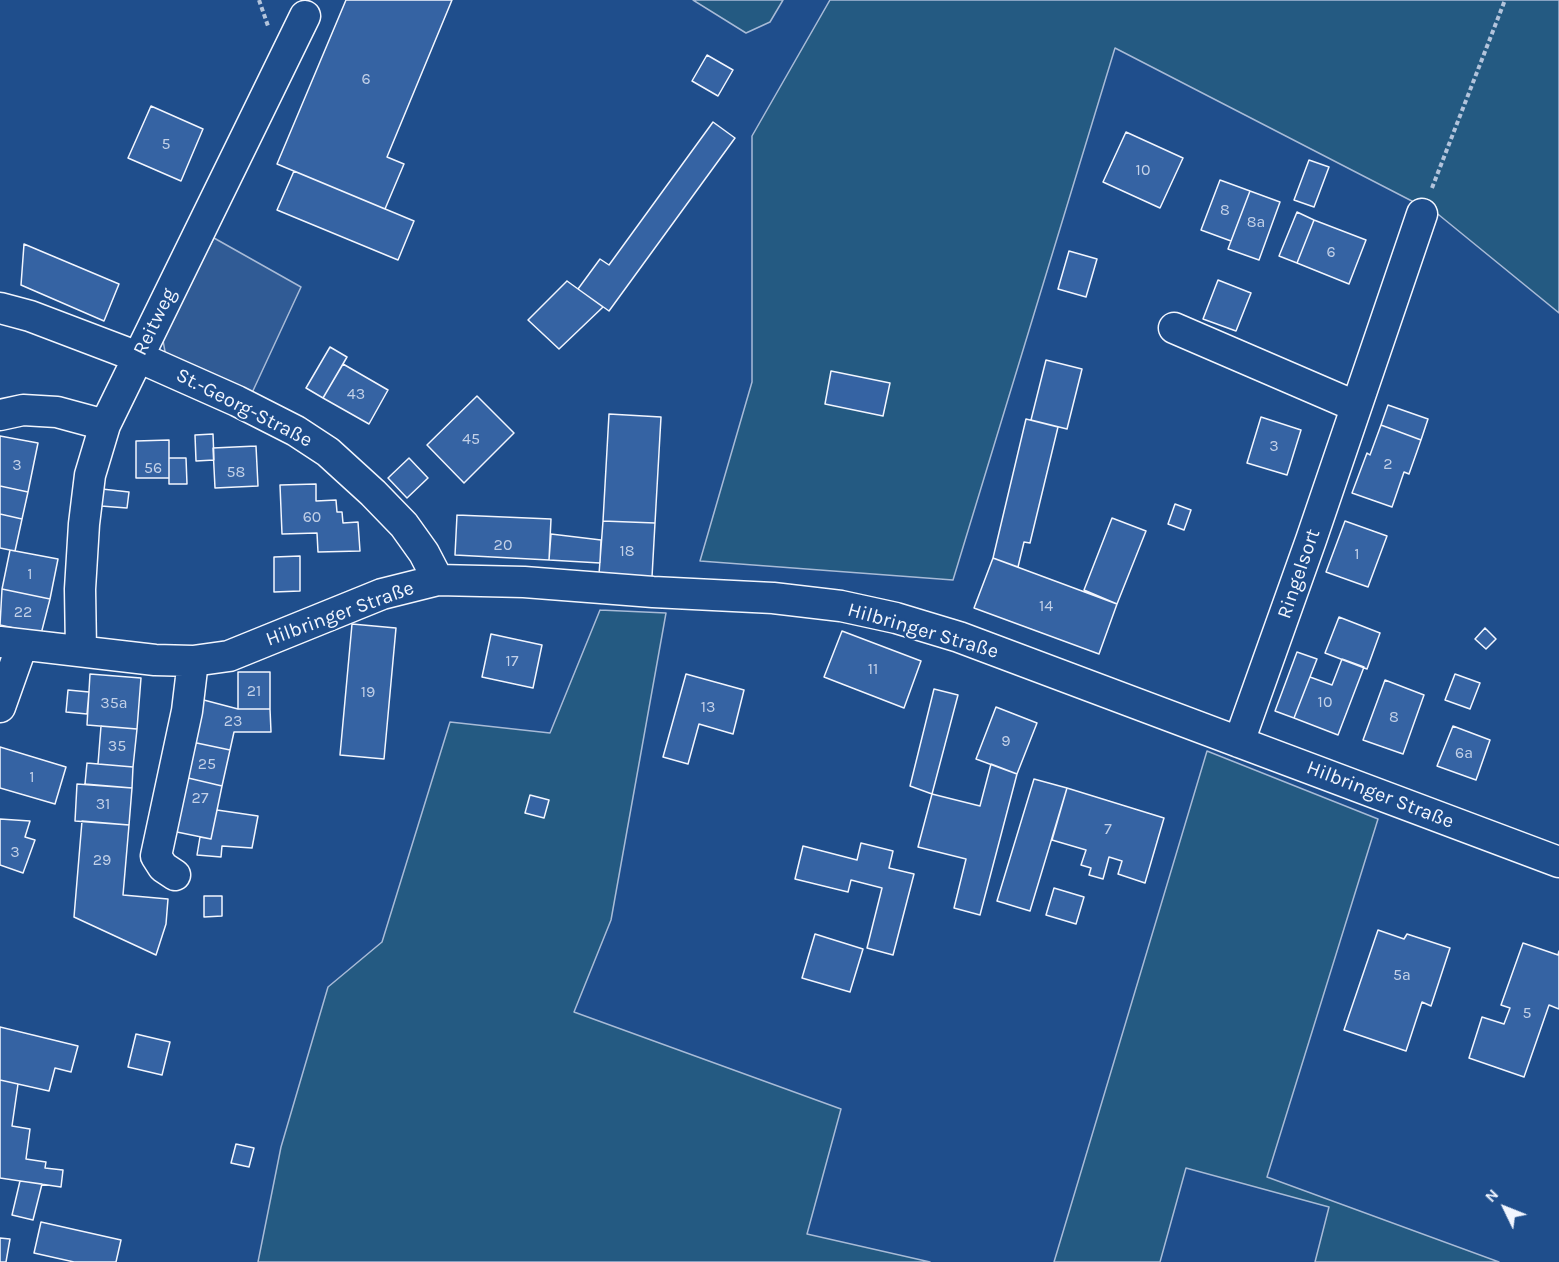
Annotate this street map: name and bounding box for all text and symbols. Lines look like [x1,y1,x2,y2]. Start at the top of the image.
house number: 6 [361,69,371,89]
house number: 5 [161,134,171,154]
house number: 10 [1136,160,1150,180]
house number: 8 [1220,200,1230,220]
house number: 8a [1247,212,1265,232]
house number: 6 [1326,242,1336,262]
street label: Reitweg [128,284,182,360]
street label: St.-Georg-Straße [172,363,316,453]
house number: 43 [347,384,365,404]
house number: 45 [462,429,480,449]
house number: 3 [1269,436,1279,456]
house number: 2 [1383,454,1393,474]
house number: 3 [12,455,22,475]
house number: 56 [144,458,162,478]
house number: 58 [227,462,245,482]
house number: 60 [303,507,321,527]
street label: Ringelsort [1272,526,1326,622]
house number: 20 [494,535,512,555]
house number: 18 [619,541,635,561]
house number: 1 [1354,544,1360,564]
house number: 1 [27,564,33,584]
street label: Hilbringer Straße [263,576,417,652]
house number: 14 [1039,596,1053,616]
street label: Hilbringer Straße [845,598,1001,664]
house number: 22 [14,602,32,622]
house number: 17 [506,651,518,671]
house number: 11 [868,659,878,679]
house number: 21 [247,681,261,701]
house number: 19 [361,682,375,702]
house number: 10 [1318,692,1332,712]
house number: 35a [100,693,128,713]
house number: 13 [701,697,715,717]
house number: 8 [1389,707,1399,727]
house number: 23 [224,711,242,731]
house number: 9 [1001,731,1011,751]
house number: 35 [108,736,126,756]
house number: 6a [1455,743,1473,763]
house number: 25 [198,754,216,774]
street label: Hilbringer Straße [1303,756,1457,834]
house number: 1 [29,767,35,787]
house number: 27 [192,788,208,808]
house number: 31 [96,794,110,814]
house number: 7 [1104,819,1112,839]
house number: 3 [10,842,20,862]
house number: 29 [93,850,111,870]
house number: 5a [1393,965,1411,985]
house number: 5 [1522,1003,1532,1023]
north arrow [1475,1178,1535,1238]
text: N [1481,1185,1502,1206]

